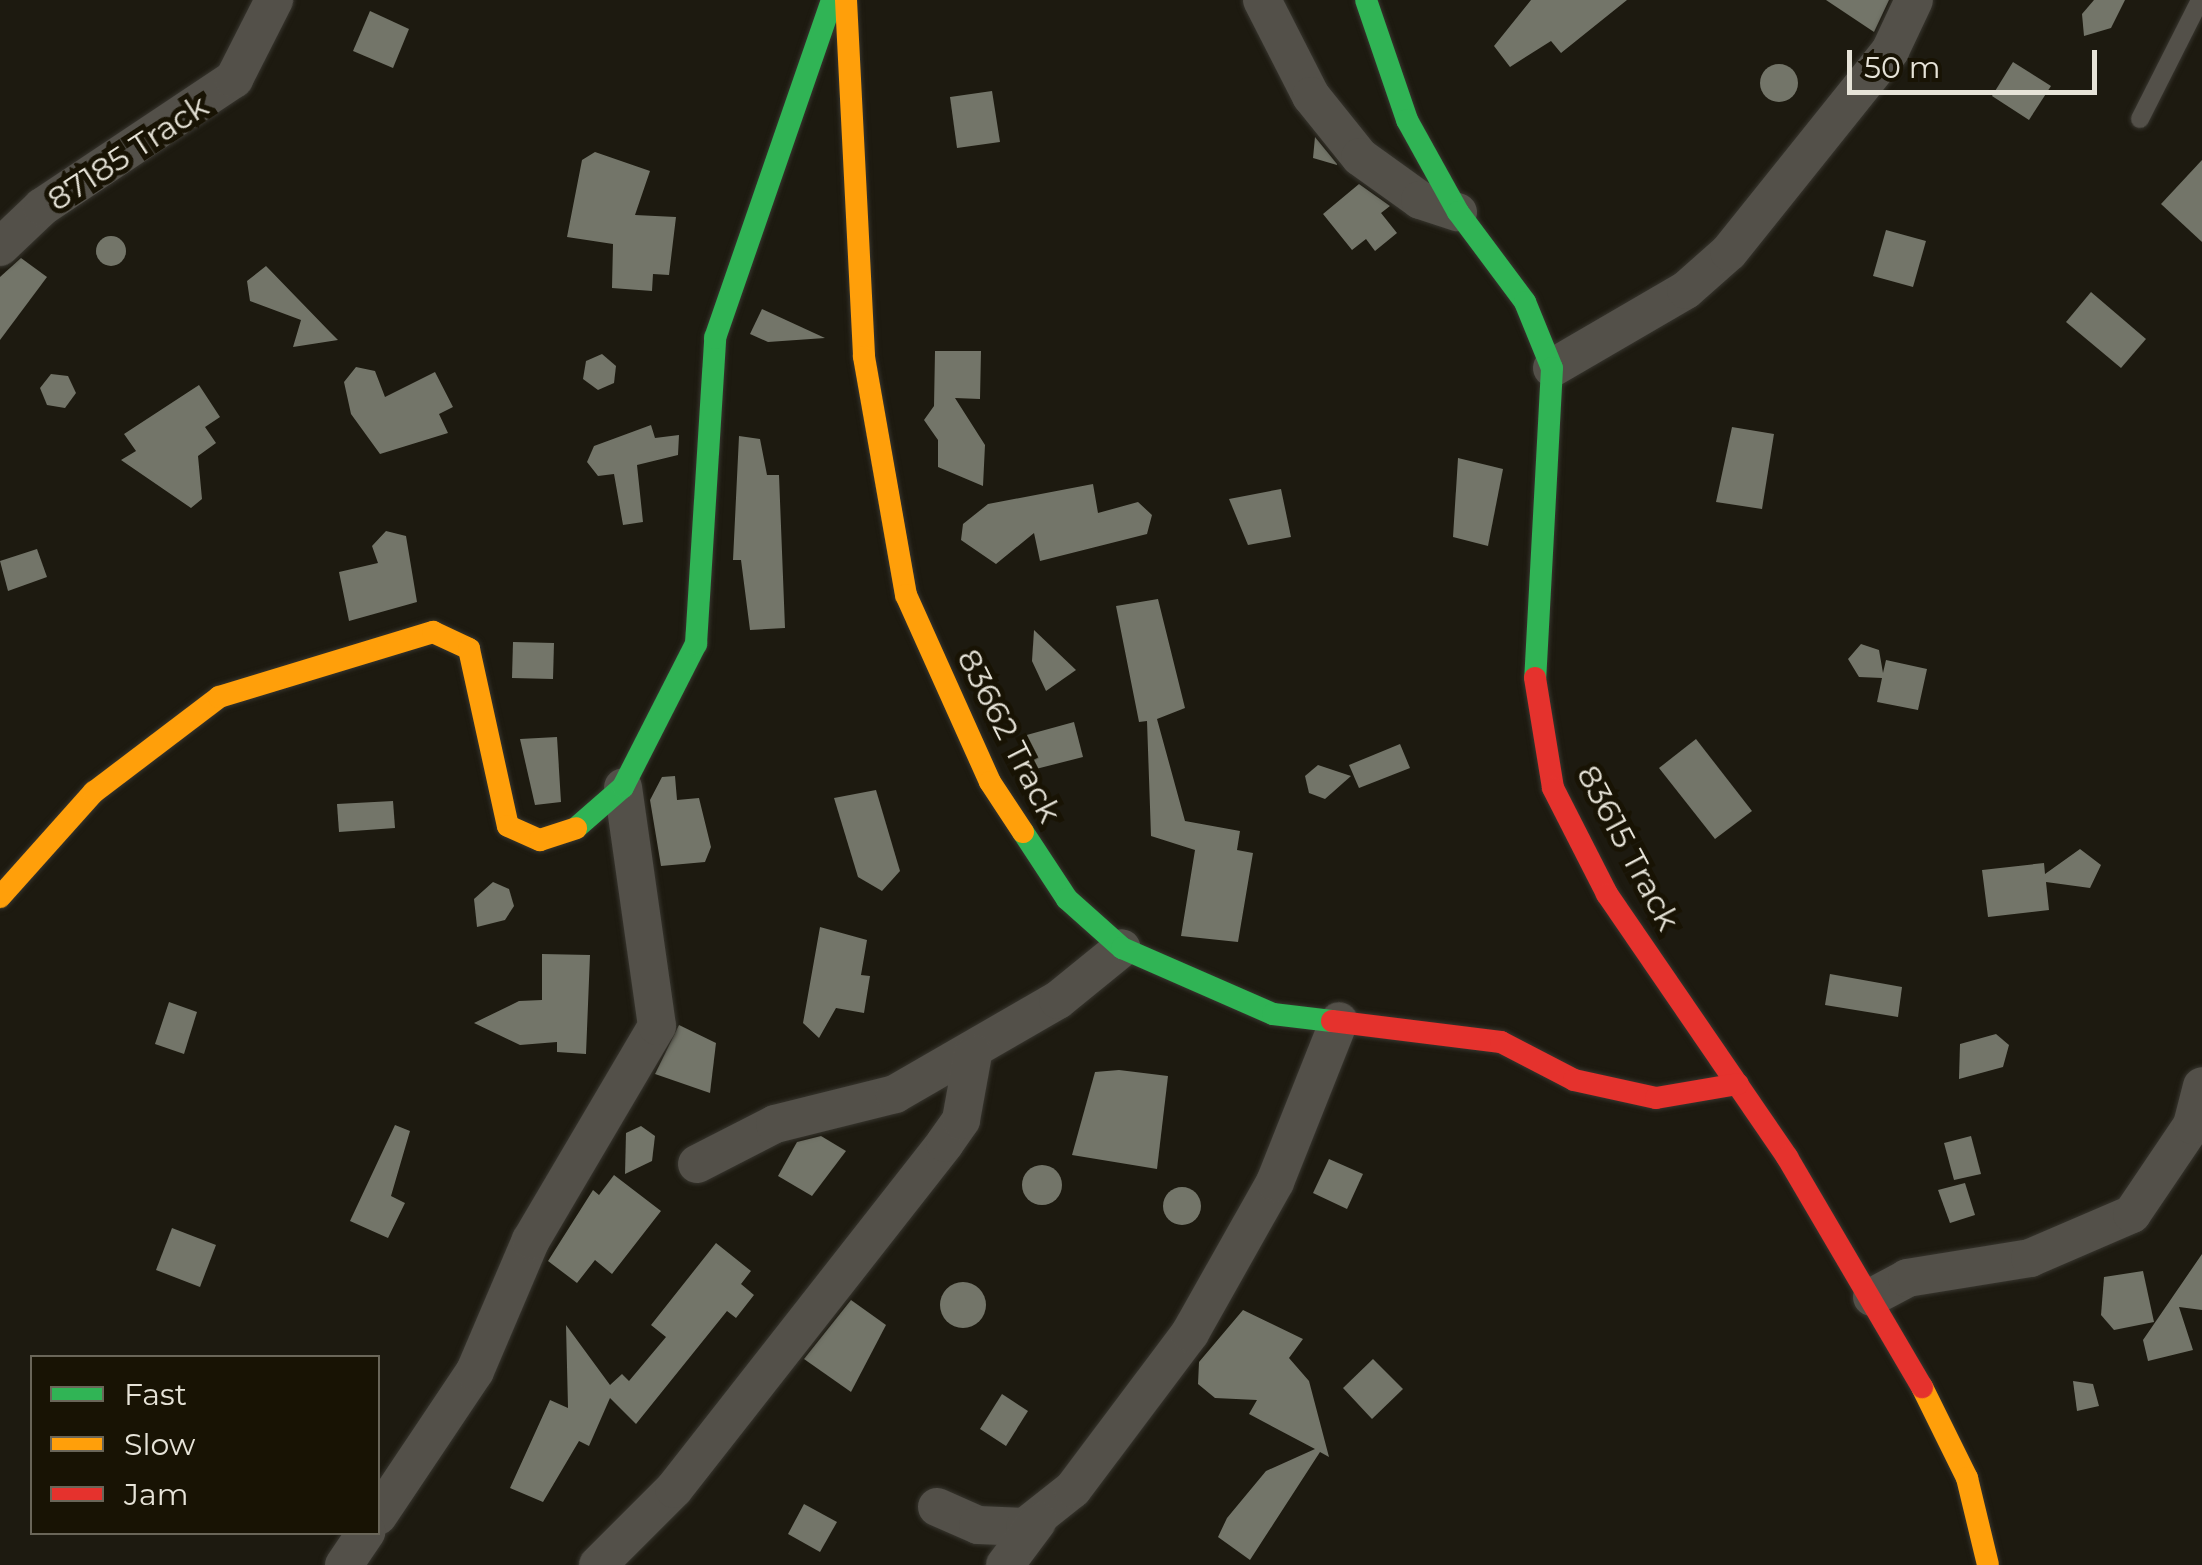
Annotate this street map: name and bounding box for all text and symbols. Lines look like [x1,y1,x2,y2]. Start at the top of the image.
scale bar [1852,30,2102,92]
text: 50 m [1864,49,1941,86]
street label: 87185 Track [41,87,215,219]
street label: 83662 Track [949,643,1069,829]
street label: 83615 Track [1569,759,1687,937]
legend [30,1355,380,1535]
text: Fast [124,1376,187,1413]
text: Slow [124,1426,195,1463]
text: Jam [124,1476,189,1513]

